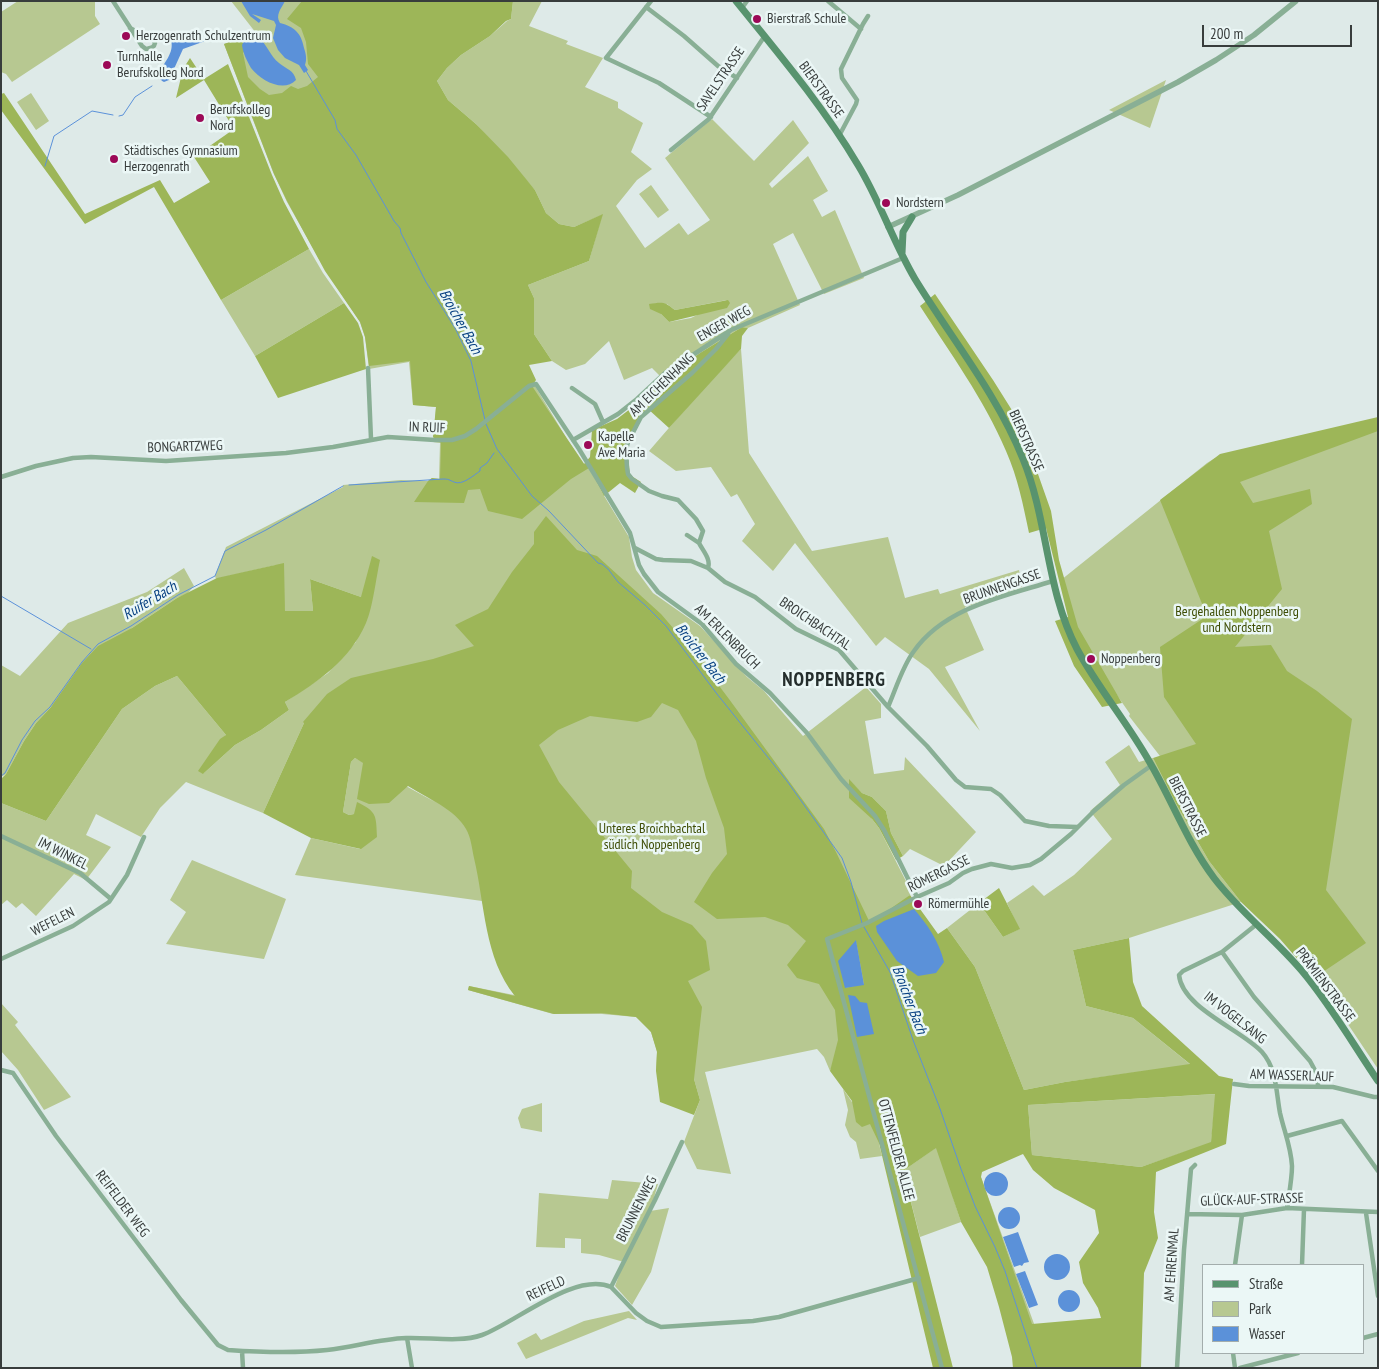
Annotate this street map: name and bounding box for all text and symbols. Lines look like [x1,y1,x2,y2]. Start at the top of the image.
place label: Bierstraß Schule [767,11,846,27]
marker: Bierstraß Schule [751,13,763,25]
scale bar [1204,15,1354,47]
text: 200 m [1210,24,1243,43]
place label: Herzogenrath Schulzentrum [136,28,271,44]
marker: Herzogenrath Schulzentrum [120,30,132,42]
street label: SAVELSTRASSE [693,44,749,114]
place label: Turnhalle Berufskolleg Nord [117,49,204,82]
street label: BIERSTRASSE [795,58,847,122]
marker: Turnhalle Berufskolleg Nord [101,59,113,71]
place label: Berufskolleg Nord [210,102,270,134]
marker: Berufskolleg Nord [194,112,206,124]
place label: Städtisches Gymnasium Herzogenrath [124,143,238,176]
marker: Städtisches Gymnasium Herzogenrath [108,153,120,165]
place label: Nordstern [896,195,944,211]
marker: Nordstern [880,197,892,209]
water label: Broicher Bach [435,286,485,358]
street label: ENGER WEG [694,302,754,346]
street label: AM EICHENHANG [626,350,698,420]
street label: BIERSTRASSE [1005,408,1047,474]
street label: IN RUIF [408,419,446,437]
place label: Kapelle Ave Maria [598,429,645,462]
street label: BONGARTZWEG [147,437,223,457]
marker: Kapelle Ave Maria [582,439,594,451]
street label: BRUNNENGASSE [961,566,1043,608]
water label: Ruifer Bach [120,578,180,624]
street label: BROICHBACHTAL [776,594,854,654]
street label: AM ERLENBRUCH [691,601,763,673]
park label: Bergehalden Noppenberg und Nordstern [1175,604,1299,636]
water label: Broicher Bach [671,620,729,688]
place label: Noppenberg [1101,651,1160,667]
marker: Noppenberg [1085,653,1097,665]
district label: NOPPENBERG [781,670,887,692]
street label: BIERSTRASSE [1165,774,1209,840]
park label: Unteres Broichbachtal südlich Noppenberg [599,821,705,854]
street label: IM WINKEL [35,834,91,874]
street label: RÖMERGASSE [905,852,973,896]
place label: Römermühle [928,896,989,912]
marker: Römermühle [912,898,924,910]
street label: WEFELEN [28,904,78,940]
street label: PRÄMIENSTRASSE [1292,945,1358,1025]
water label: Broicher Bach [888,963,930,1037]
street label: IM VOGELSANG [1200,988,1270,1048]
street label: AM WASSERLAUF [1249,1066,1335,1086]
street label: OTTENFELDER ALLEE [874,1097,918,1203]
street label: REIFELDER WEG [92,1167,152,1241]
street label: BRUNNENWEG [613,1173,661,1245]
street label: GLÜCK-AUF-STRASSE [1200,1190,1304,1210]
street label: AM EHRENMAL [1161,1228,1183,1302]
legend [1202,1264,1364,1354]
street label: REIFELD [524,1273,568,1305]
text: Straße [1249,1274,1283,1293]
text: Park [1249,1299,1271,1318]
text: Wasser [1249,1324,1285,1343]

